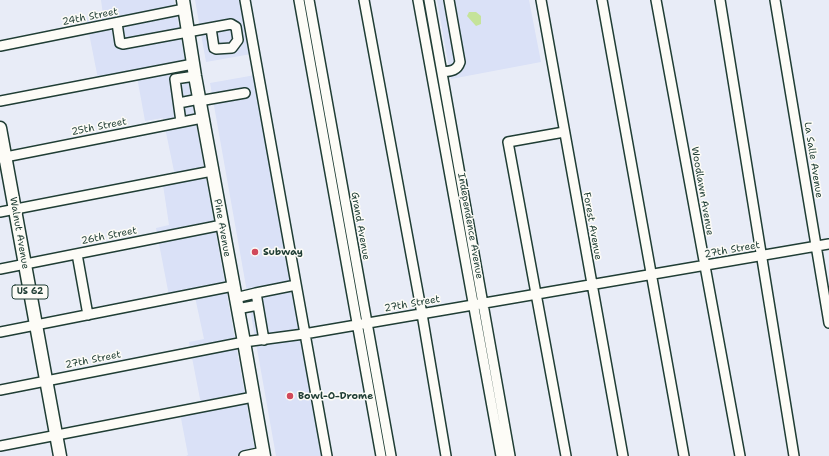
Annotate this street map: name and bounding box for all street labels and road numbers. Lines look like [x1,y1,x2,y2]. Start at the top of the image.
street label: 24th Street [61,6,119,28]
street label: 25th Street [70,116,128,138]
street label: La Salle Avenue [801,121,825,199]
street label: Woodlawn Avenue [688,146,716,236]
street label: Independence Avenue [455,172,485,280]
street label: Grand Avenue [348,191,372,261]
street label: Forest Avenue [580,191,604,261]
street label: Walnut Avenue [7,196,31,270]
street label: Pine Avenue [211,198,233,258]
street label: 26th Street [80,225,138,247]
street label: 27th Street [703,239,761,261]
road number: US 62 [12,285,48,299]
street label: 27th Street [383,293,441,315]
street label: 27th Street [64,349,122,371]

